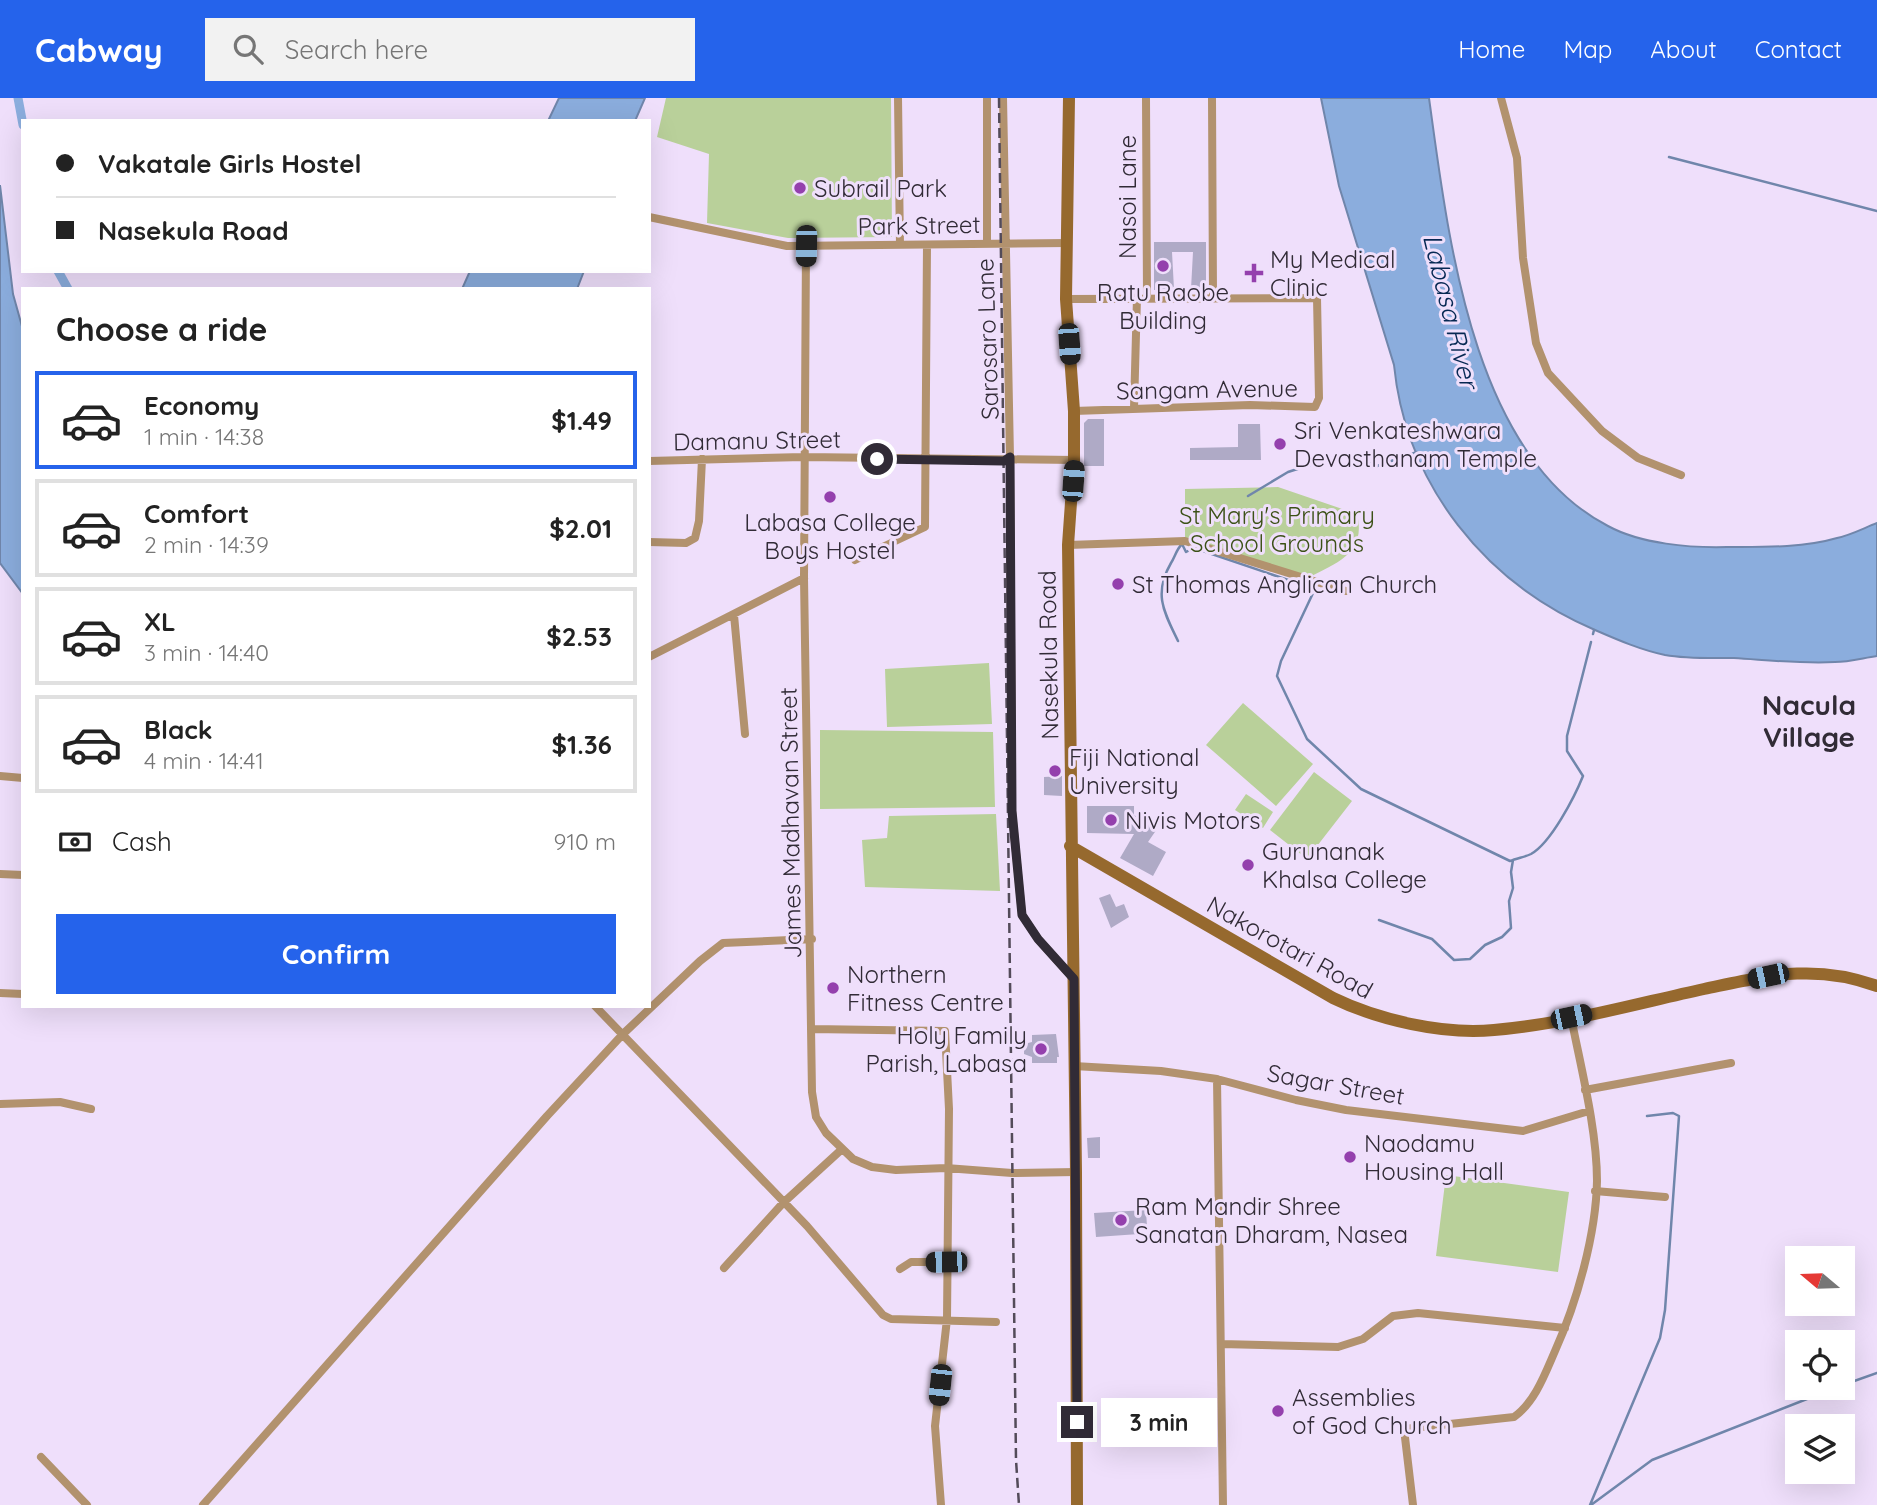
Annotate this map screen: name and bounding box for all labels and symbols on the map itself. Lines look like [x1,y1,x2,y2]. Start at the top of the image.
street label: Nasoi Lane [1112,135,1142,259]
place label: Subrail Park [814,173,947,203]
marker: Subrail Park [792,180,808,196]
street label: Park Street [857,209,981,241]
car [796,225,817,267]
water label: Labasa River [1416,231,1487,394]
place label: My Medical Clinic [1270,244,1396,302]
street label: Sarosaro Lane [969,258,1005,420]
marker: Ratu Raobe Building [1155,258,1171,274]
marker: My Medical Clinic [1244,263,1264,283]
place label: Ratu Raobe Building [1097,277,1229,335]
car [1058,322,1081,366]
street label: Sangam Avenue [1116,372,1298,406]
place label: Sri Venkateshwara Devasthanam Temple [1294,415,1537,473]
street label: Damanu Street [673,424,841,456]
marker: Sri Venkateshwara Devasthanam Temple [1272,436,1288,452]
route start [861,443,893,475]
car [1062,459,1085,503]
marker: Labasa College Boys Hostel [822,489,838,505]
park label: St Mary's Primary School Grounds [1179,500,1375,558]
place label: Labasa College Boys Hostel [744,507,916,565]
place label: St Thomas Anglican Church [1132,569,1437,599]
street label: Nasekula Road [1032,570,1064,740]
marker: St Thomas Anglican Church [1110,576,1126,592]
street label: James Madhavan Street [773,687,807,959]
district label: Nacula Village [1762,687,1856,754]
place label: Fiji National University [1069,742,1200,800]
marker: Fiji National University [1047,763,1063,779]
place label: Nivis Motors [1125,805,1261,835]
marker: Nivis Motors [1103,812,1119,828]
place label: Gurunanak Khalsa College [1262,836,1427,894]
marker: Gurunanak Khalsa College [1240,857,1256,873]
street label: Nakorotari Road [1202,889,1378,1005]
place label: Northern Fitness Centre [847,959,1004,1017]
car [1746,961,1791,991]
marker: Northern Fitness Centre [825,980,841,996]
car [1549,1002,1594,1032]
place label: Holy Family Parish, Labasa [865,1020,1027,1078]
marker: Holy Family Parish, Labasa [1033,1041,1049,1057]
street label: Sagar Street [1265,1057,1407,1111]
place label: Naodamu Housing Hall [1364,1128,1504,1186]
marker: Naodamu Housing Hall [1342,1149,1358,1165]
place label: Ram Mandir Shree Sanatan Dharam, Nasea [1135,1191,1408,1249]
marker: Ram Mandir Shree Sanatan Dharam, Nasea [1113,1212,1129,1228]
north arrow [1785,1246,1855,1316]
car [925,1251,968,1273]
car [928,1363,953,1407]
place label: Assemblies of God Church [1292,1382,1452,1440]
callout: 3 min [1102,1398,1217,1446]
marker: Assemblies of God Church [1270,1403,1286,1419]
route end [1061,1406,1093,1438]

